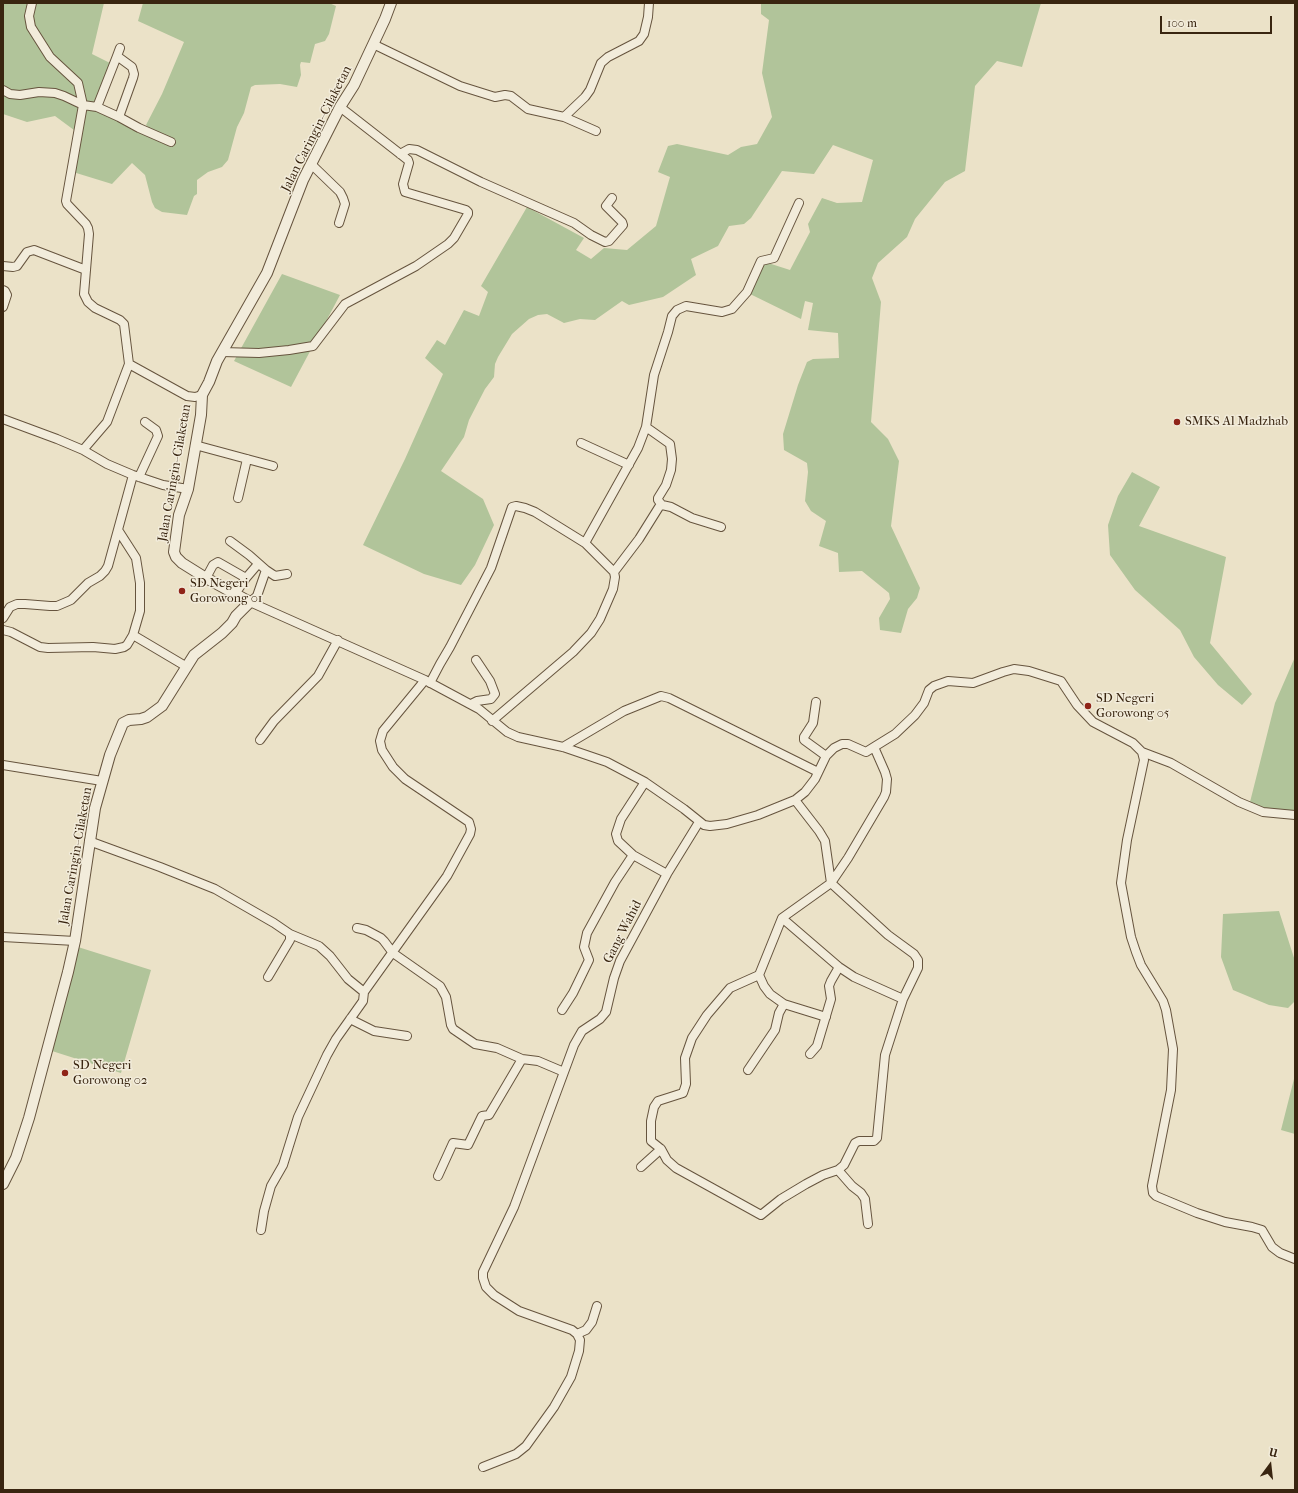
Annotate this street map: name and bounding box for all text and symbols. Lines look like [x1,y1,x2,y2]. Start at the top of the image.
scale bar [1162,8,1274,34]
text: 100 m [1167,16,1197,30]
street label: Jalan Caringin–Cilaketan [278,63,356,195]
street label: Jalan Caringin–Cilaketan [155,403,195,543]
place label: SMKS Al Madzhab [1185,414,1288,430]
marker: SMKS Al Madzhab [1172,417,1182,427]
place label: SD Negeri Gorowong 01 [190,576,262,607]
marker: SD Negeri Gorowong 01 [177,586,187,596]
place label: SD Negeri Gorowong 05 [1096,691,1169,722]
marker: SD Negeri Gorowong 05 [1083,701,1093,711]
street label: Jalan Caringin–Cilaketan [56,786,96,926]
street label: Gang Wahid [601,898,645,966]
place label: SD Negeri Gorowong 02 [73,1058,148,1089]
marker: SD Negeri Gorowong 02 [60,1068,70,1078]
north arrow [1250,1445,1290,1485]
text: U [1267,1446,1279,1460]

